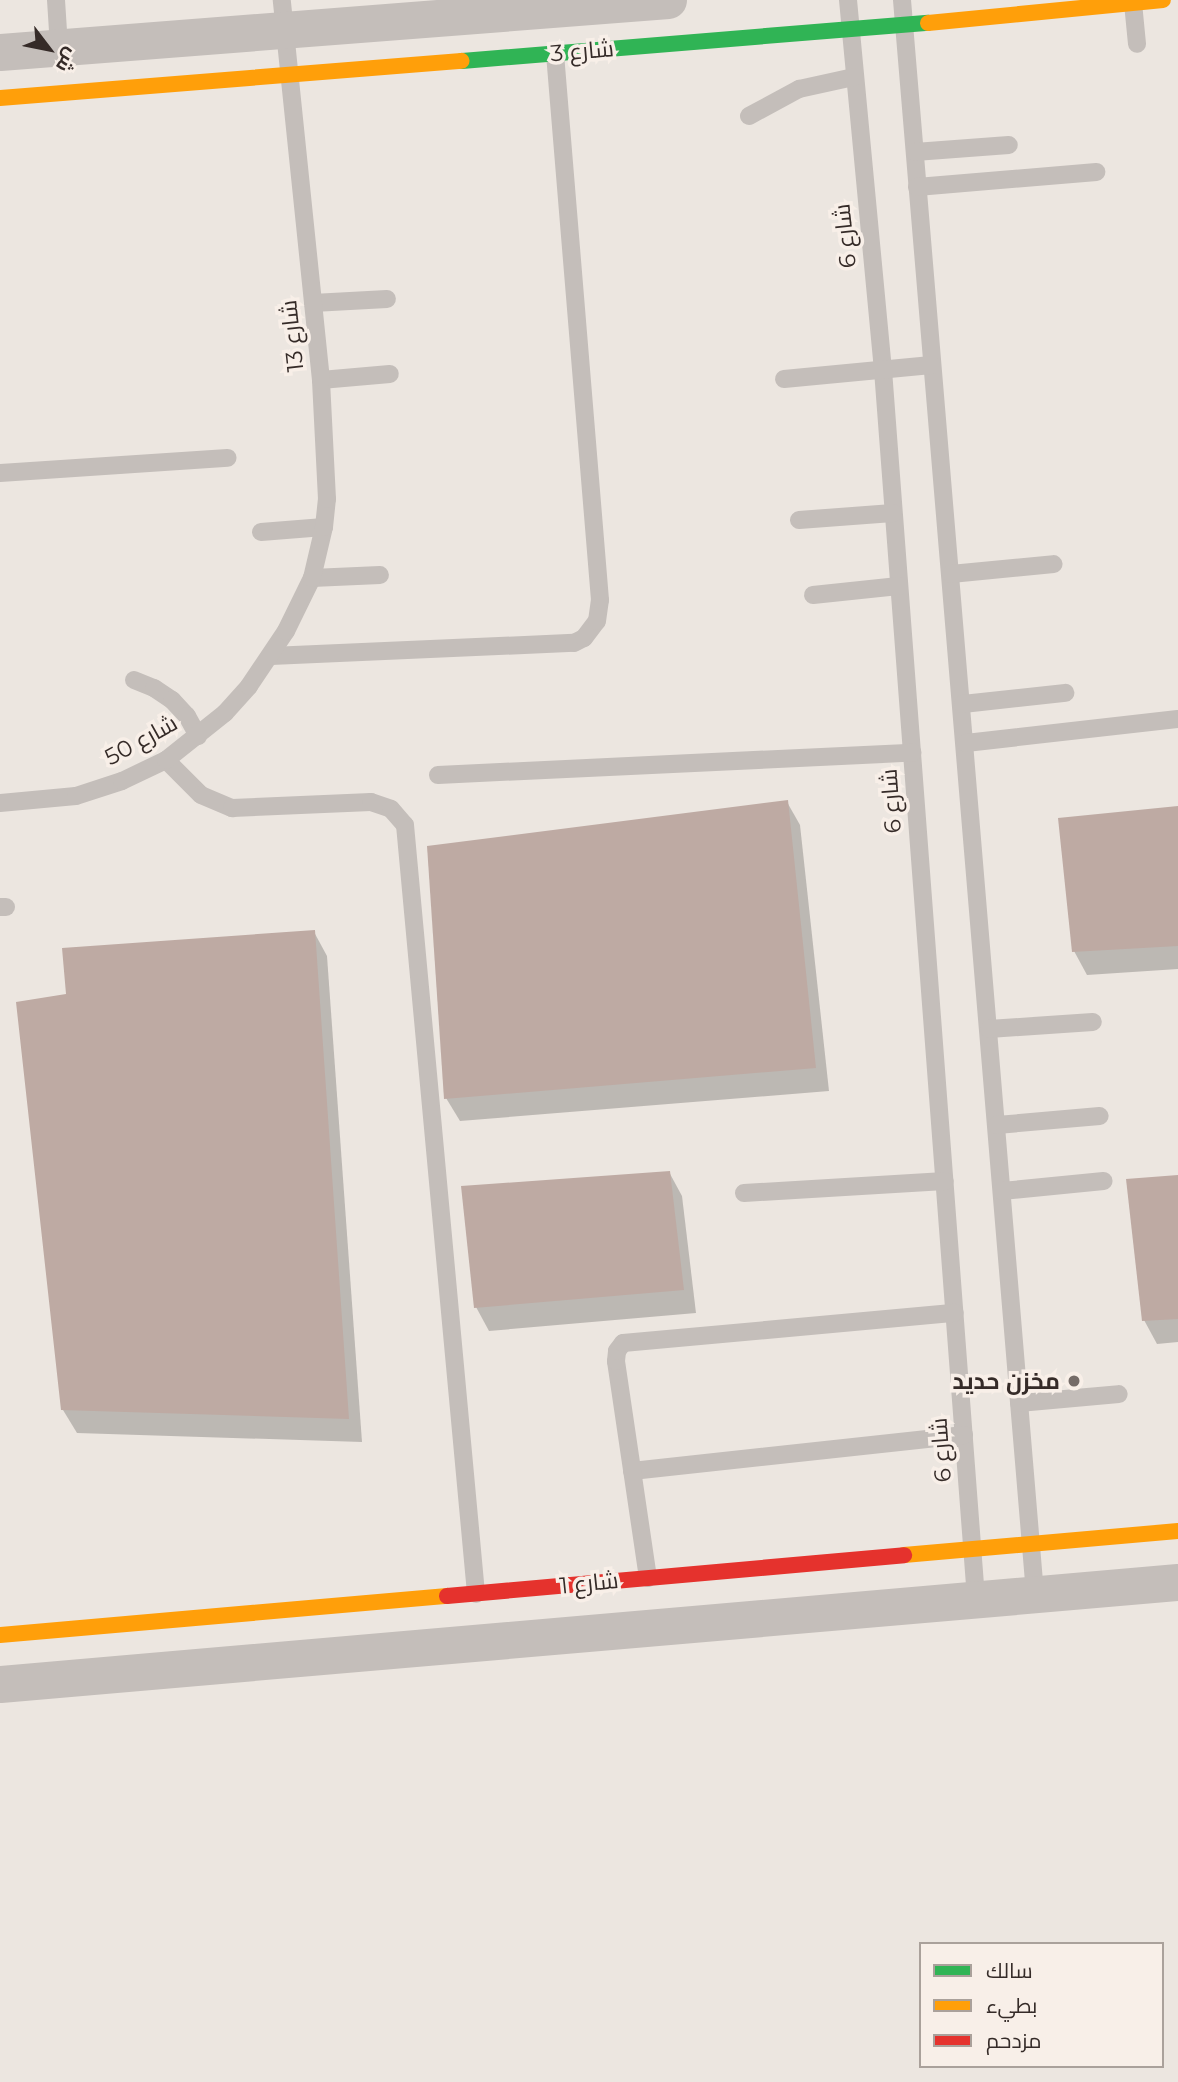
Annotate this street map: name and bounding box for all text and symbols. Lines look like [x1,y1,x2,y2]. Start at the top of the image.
north arrow [14,14,84,84]
street label: شارع 3 [549,34,615,68]
text: ش [51,44,83,77]
street label: شارع 6 [828,202,862,270]
street label: شارع 13 [275,299,309,373]
street label: شارع 50 [100,709,182,771]
street label: شارع 6 [875,768,907,834]
place label: مخزن حديد [953,1367,1060,1395]
marker: مخزن حديد [1066,1373,1082,1389]
street label: شارع 6 [925,1417,957,1483]
street label: شارع 1 [558,1566,620,1600]
legend [919,1942,1164,2068]
text: سالك [986,1958,1033,1983]
text: بطيء [986,1993,1037,2018]
text: مزدحم [986,2028,1041,2053]

